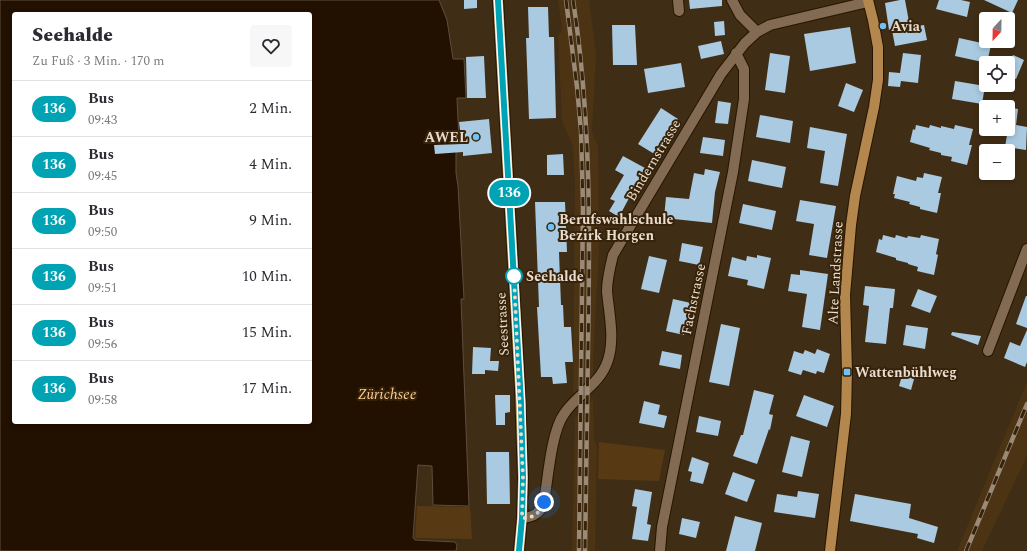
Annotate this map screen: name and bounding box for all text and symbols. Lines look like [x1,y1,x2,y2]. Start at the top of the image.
north arrow [979,12,1015,48]
map controls [979,12,1015,180]
place label: Avia [891,16,921,37]
text: Seehalde [32,21,113,50]
marker: Avia [878,21,888,31]
button: heart [250,25,292,67]
text: Zu Fuß · 3 Min. · 170 m [32,51,164,71]
button: locate [979,56,1015,92]
text: Bus [88,87,114,110]
text: 2 Min. [249,97,292,120]
text: 136 [42,98,66,119]
button: + [979,100,1015,136]
text: 09:43 [88,110,117,130]
street label: Bindernstrasse [621,115,686,205]
place label: AWEL [425,127,468,148]
marker: AWEL [471,132,481,142]
text: Bus [88,143,114,166]
button: − [979,144,1015,180]
text: 4 Min. [249,153,292,176]
text: 136 [42,154,66,175]
text: 09:45 [88,166,117,186]
line badge: 136 [486,180,532,206]
text: 136 [497,182,521,203]
text: Bus [88,199,114,222]
text: 9 Min. [249,209,292,232]
place label: Berufswahlschule Bezirk Horgen [559,209,674,246]
text: 136 [42,210,66,231]
street label: Alte Landstrasse [822,220,849,325]
text: 09:50 [88,222,117,242]
marker: Berufswahlschule Bezirk Horgen [546,222,556,232]
text: Bus [88,255,114,278]
street label: Fachstrasse [676,261,711,337]
text: 10 Min. [242,265,292,288]
text: 136 [42,266,66,287]
place label: Seehalde [526,266,584,287]
marker: Seehalde [505,267,523,285]
text: 09:51 [88,278,117,298]
street label: Seestrasse [490,291,515,356]
text: Bus [88,311,114,334]
text: 15 Min. [242,321,292,344]
text: 136 [42,322,66,343]
text: 09:56 [88,334,117,354]
place label: Wattenbühlweg [855,362,957,383]
text: Bus [88,367,114,390]
marker: Wattenbühlweg [842,367,852,377]
text: 17 Min. [242,377,292,400]
text: 136 [42,378,66,399]
water label: Zürichsee [358,383,417,406]
text: 09:58 [88,390,117,410]
your location [534,492,554,512]

